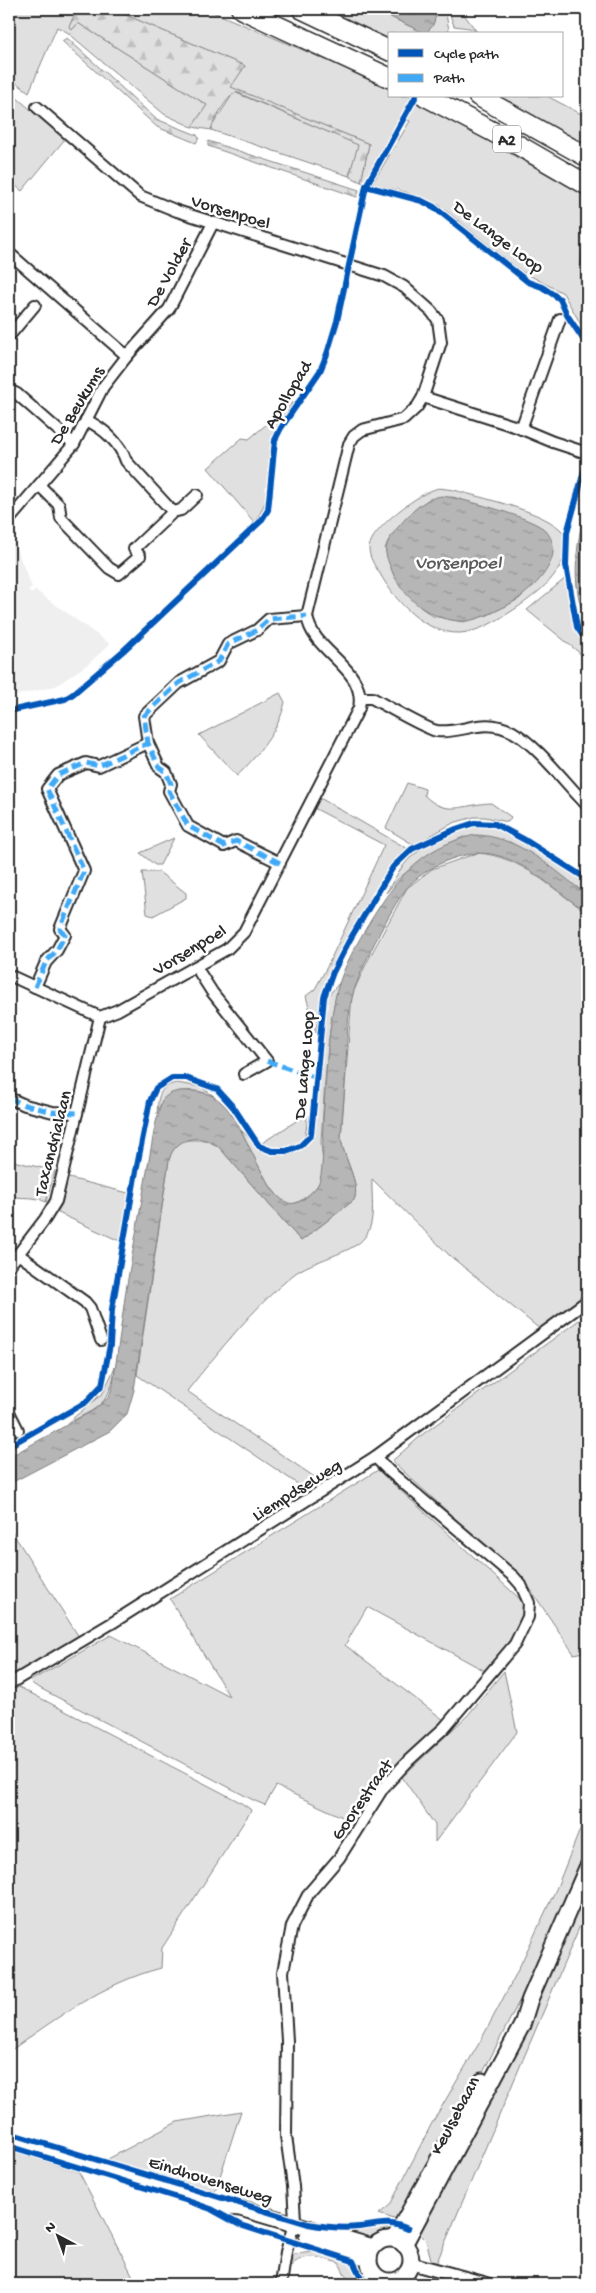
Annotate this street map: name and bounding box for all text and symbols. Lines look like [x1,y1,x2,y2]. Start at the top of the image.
legend [388,32,564,98]
text: Cycle path [434,46,499,64]
text: Path [433,70,465,88]
road number: A2 [493,126,521,152]
street label: Vorsenpoel [187,191,272,235]
street label: De Lange Loop [447,196,547,279]
street label: De Volder [142,234,198,312]
street label: Apollopad [261,356,318,433]
street label: De Beukums [46,362,111,450]
water label: Vorsenpoel [415,553,503,576]
street label: Vorsenpoel [149,921,231,982]
street label: De Lange Loop [290,1010,321,1121]
street label: Taxandrialaan [31,1088,78,1200]
street label: Liempdseweg [249,1455,346,1527]
street label: Goorestraat [328,1755,399,1845]
street label: Keulsebaan [427,2073,486,2159]
street label: Eindhovenseweg [146,2153,275,2210]
north arrow [32,2210,82,2260]
text: N [42,2219,60,2237]

